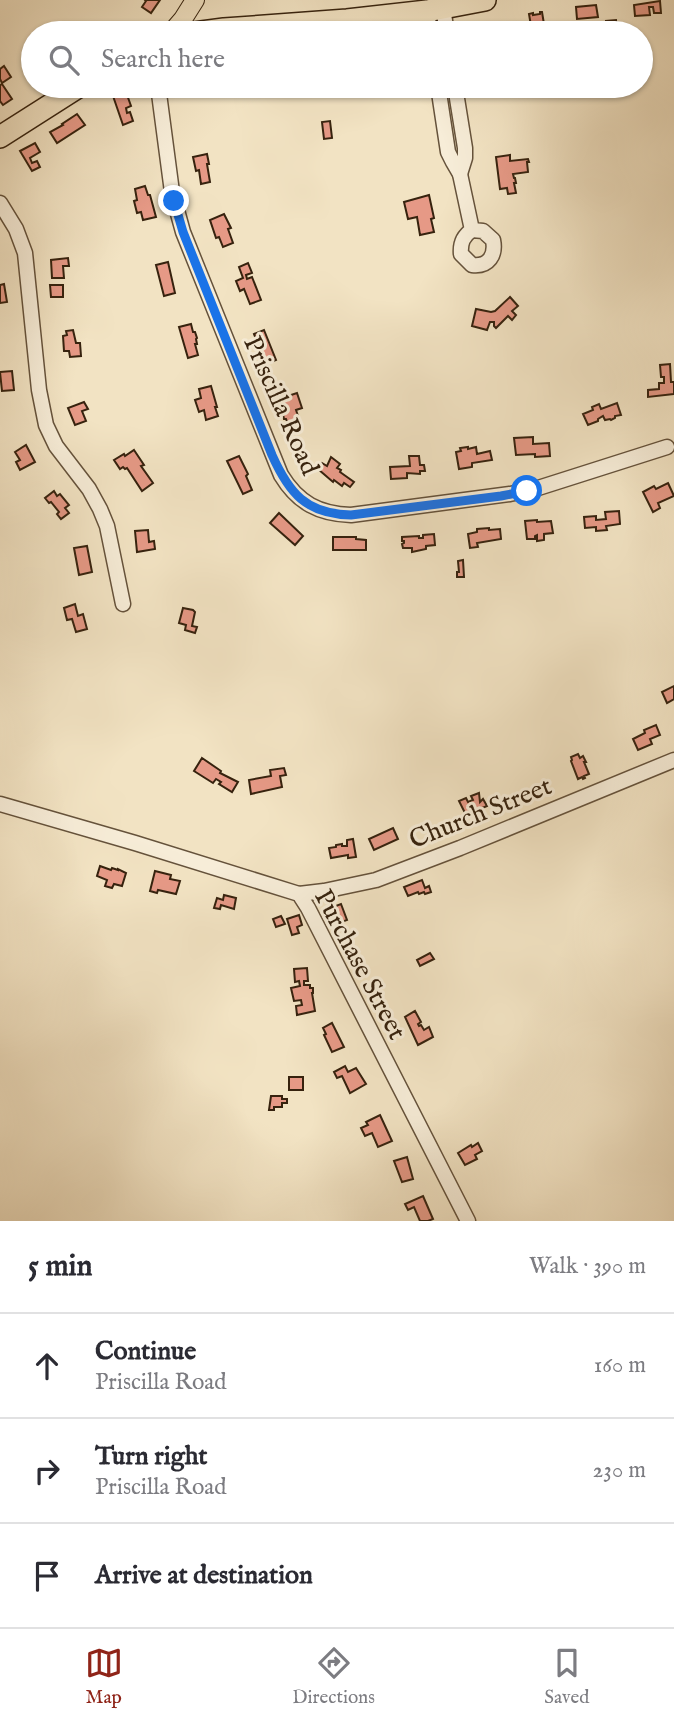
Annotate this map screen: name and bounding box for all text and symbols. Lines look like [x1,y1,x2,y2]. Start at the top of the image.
search box [21,21,653,98]
icon: search [45,41,83,79]
text: Search here [101,43,225,76]
route end [158,185,189,216]
street label: Priscilla Road [235,331,326,480]
route start [511,475,542,506]
street label: Church Street [405,770,557,857]
street label: Purchase Street [306,884,413,1046]
text: 5 min [28,1248,93,1286]
text: Walk · 390 m [529,1252,646,1281]
text: Continue [95,1335,196,1368]
icon: ahead [28,1347,66,1385]
text: 160 m [594,1351,646,1380]
text: Priscilla Road [95,1368,227,1397]
text: Turn right [95,1440,208,1473]
icon: right [28,1452,66,1490]
text: 230 m [593,1456,646,1485]
text: Priscilla Road [95,1473,227,1502]
icon: arrive [28,1557,66,1595]
text: Arrive at destination [95,1559,313,1592]
tab: Map [85,1644,123,1710]
tab: Directions [292,1644,375,1710]
tab: Saved [544,1644,589,1710]

